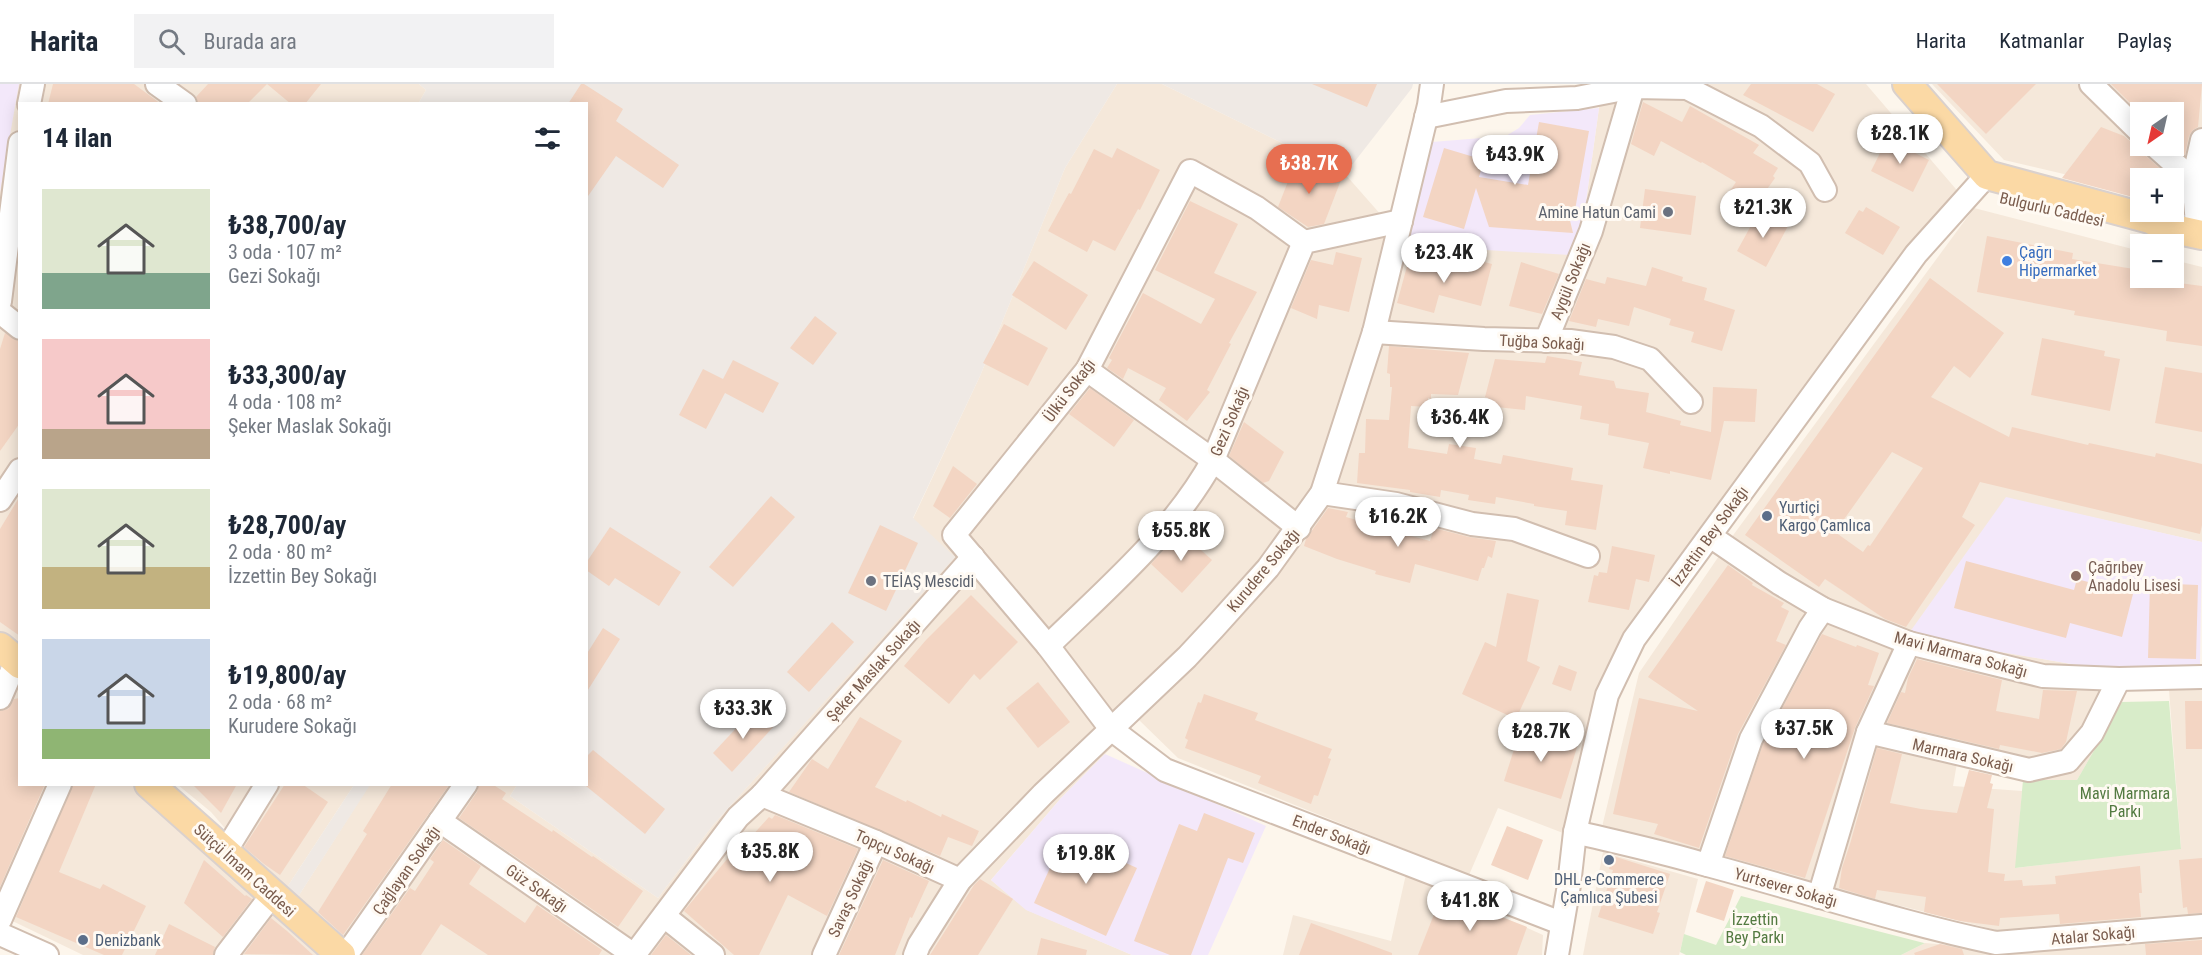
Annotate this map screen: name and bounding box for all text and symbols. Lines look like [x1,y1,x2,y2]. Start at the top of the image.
search box [134,14,554,68]
text: Harita [30,25,98,58]
icon: search [155,25,188,58]
text: Burada ara [203,29,297,54]
text: Harita [1916,29,1966,53]
text: Katmanlar [1999,29,2084,53]
text: Paylaş [2117,29,2172,53]
north arrow [2130,102,2184,156]
map controls [2130,102,2184,288]
pin: ₺28.1K [1851,114,1949,165]
text: ₺28.1K [1871,121,1929,145]
icon: filters [531,122,564,155]
text: 14 ilan [42,123,112,153]
pin: ₺43.9K [1466,135,1564,186]
text: ₺43.9K [1486,142,1544,166]
pin: ₺38.7K [1260,144,1358,195]
text: ₺38.7K [1280,151,1338,175]
button: + [2130,168,2184,222]
pin: ₺21.3K [1714,188,1812,239]
street label: Bulgurlu Caddesi [1998,188,2106,231]
text: ₺21.3K [1734,195,1792,219]
place label: Amine Hatun Cami [1538,203,1656,222]
marker: Amine Hatun Cami [1661,205,1675,219]
text: ₺38,700/ay [228,210,346,240]
icon: home [90,213,162,285]
pin: ₺23.4K [1395,233,1493,284]
button: − [2130,234,2184,288]
text: 3 oda · 107 m² [228,240,342,264]
text: ₺23.4K [1415,240,1473,264]
street label: Aygül Sokağı [1546,240,1594,322]
place label: Çağrı Hipermarket [2019,243,2097,280]
marker: Çağrı Hipermarket [2000,254,2014,268]
text: Gezi Sokağı [228,264,321,288]
street label: Tuğba Sokağı [1499,331,1585,354]
street label: Ülkü Sokağı [1040,355,1099,426]
text: ₺33,300/ay [228,360,346,390]
icon: home [90,363,162,435]
street label: Gezi Sokağı [1206,383,1253,459]
text: 4 oda · 108 m² [228,390,342,414]
pin: ₺36.4K [1411,398,1509,449]
text: ₺36.4K [1431,405,1489,429]
text: Şeker Maslak Sokağı [228,414,392,438]
street label: İzzettin Bey Sokağı [1667,482,1752,590]
pin: ₺16.2K [1349,497,1447,548]
place label: Yurtiçi Kargo Çamlıca [1779,498,1871,535]
text: ₺16.2K [1369,504,1427,528]
marker: Yurtiçi Kargo Çamlıca [1760,509,1774,523]
text: ₺28,700/ay [228,510,346,540]
pin: ₺55.8K [1132,511,1230,562]
icon: home [90,513,162,585]
text: ₺55.8K [1152,518,1210,542]
street label: Kurudere Sokağı [1223,525,1304,616]
text: 2 oda · 80 m² [228,540,332,564]
place label: Çağrıbey Anadolu Lisesi [2088,558,2181,595]
text: İzzettin Bey Sokağı [228,564,377,588]
marker: Çağrıbey Anadolu Lisesi [2069,569,2083,583]
place label: TEİAŞ Mescidi [883,572,974,591]
marker: TEİAŞ Mescidi [864,574,878,588]
street label: Şeker Maslak Sokağı [822,615,924,725]
street label: Mavi Marmara Sokağı [1892,628,2029,681]
text: ₺19,800/ay [228,660,346,690]
icon: home [90,663,162,735]
pin: ₺33.3K [694,689,792,740]
text: 2 oda · 68 m² [228,690,332,714]
text: ₺33.3K [714,696,772,720]
pin: ₺37.5K [1755,709,1853,760]
pin: ₺28.7K [1492,712,1590,763]
text: Kurudere Sokağı [228,714,357,738]
text: ₺37.5K [1775,716,1833,740]
text: ₺28.7K [1512,719,1570,743]
street label: Marmara Sokağı [1911,735,2015,776]
park label: Mavi Marmara Parkı [2080,784,2170,821]
street label: Ender Sokağı [1290,811,1374,858]
street label: Sütçü İmam Caddesi [190,820,299,921]
street label: Çağlayan Sokağı [369,822,444,918]
street label: Topçu Sokağı [852,825,938,877]
pin: ₺35.8K [721,832,819,883]
pin: ₺19.8K [1037,834,1135,885]
text: ₺35.8K [741,839,799,863]
text: ₺19.8K [1057,841,1115,865]
marker: DHL e-Commerce Çamlıca Şubesi [1602,853,1616,867]
street label: Savaş Sokağı [824,856,877,940]
street label: Güz Sokağı [502,860,571,916]
street label: Yurtsever Sokağı [1732,864,1840,911]
place label: DHL e-Commerce Çamlıca Şubesi [1554,870,1664,907]
pin: ₺41.8K [1421,881,1519,932]
text: ₺41.8K [1441,888,1499,912]
park label: İzzettin Bey Parkı [1726,910,1784,947]
street label: Atalar Sokağı [2050,922,2136,949]
place label: Denizbank [95,931,161,950]
marker: Denizbank [76,933,90,947]

